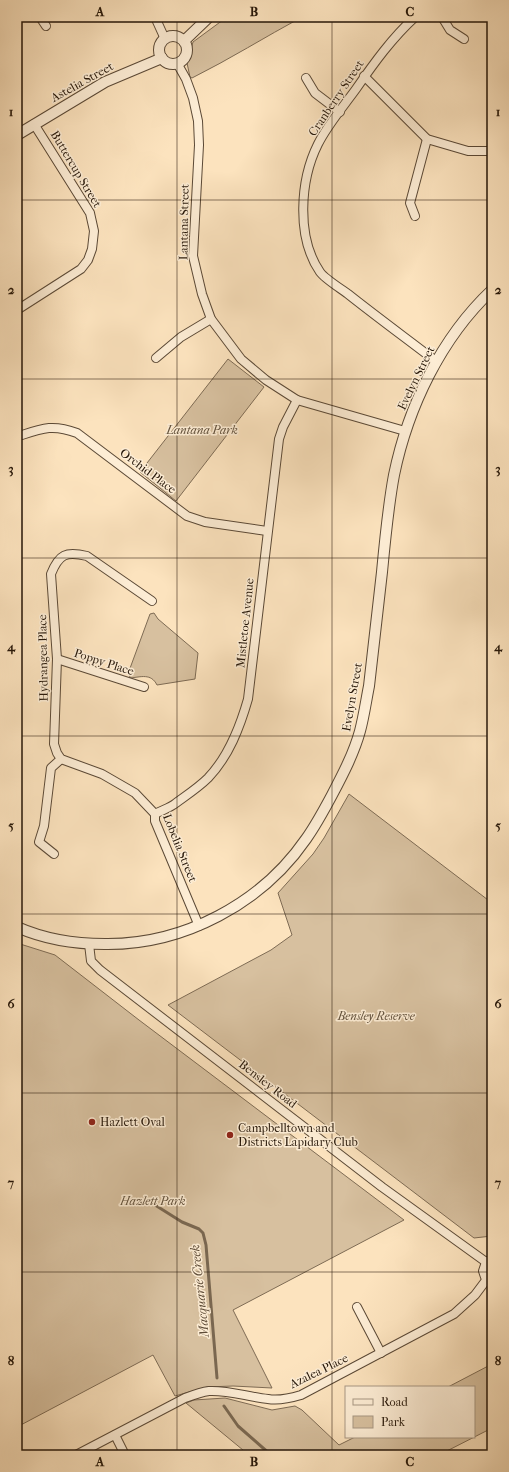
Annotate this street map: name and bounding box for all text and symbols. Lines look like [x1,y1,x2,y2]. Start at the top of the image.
text: A [95,4,105,19]
text: B [250,4,259,19]
text: C [406,4,415,19]
street label: Cranberry Street [305,57,367,139]
street label: Astelia Street [48,59,116,105]
text: 1 [9,104,14,119]
text: 1 [496,104,501,119]
street label: Buttercup Street [48,128,105,210]
street label: Lantana Street [176,183,192,260]
text: 2 [8,282,15,297]
text: 2 [495,282,502,297]
street label: Evelyn Street [394,343,438,412]
park label: Lantana Park [165,423,238,437]
street label: Orchid Place [117,445,179,497]
text: 3 [8,461,14,477]
text: 3 [495,461,501,477]
street label: Mistletoe Avenue [233,577,257,668]
street label: Hydrangea Place [35,614,51,702]
text: 4 [6,639,16,655]
text: 4 [493,639,503,655]
street label: Poppy Place [72,646,136,678]
street label: Evelyn Street [339,661,365,732]
street label: Lobelia Street [160,812,200,885]
text: 5 [8,818,14,833]
text: 5 [495,818,501,833]
text: 6 [7,996,15,1011]
text: 6 [494,996,502,1011]
park label: Bensley Reserve [336,1009,416,1023]
street label: Bensley Road [236,1057,300,1111]
place label: Hazlett Oval [100,1115,166,1129]
marker: Hazlett Oval [87,1117,97,1127]
place label: Campbelltown and Districts Lapidary Club [238,1121,358,1149]
marker: Campbelltown and Districts Lapidary Club [225,1130,235,1140]
text: 7 [7,1175,15,1190]
text: 7 [494,1175,502,1190]
park label: Hazlett Park [119,1194,186,1208]
water label: Macquarie Creek [187,1244,212,1339]
street label: Azalea Place [287,1351,351,1392]
text: 8 [8,1353,15,1368]
text: 8 [495,1353,502,1368]
legend [345,1386,475,1438]
text: Road [381,1395,408,1409]
text: Park [381,1415,406,1429]
text: A [95,1454,105,1469]
text: B [250,1454,259,1469]
text: C [406,1454,415,1469]

